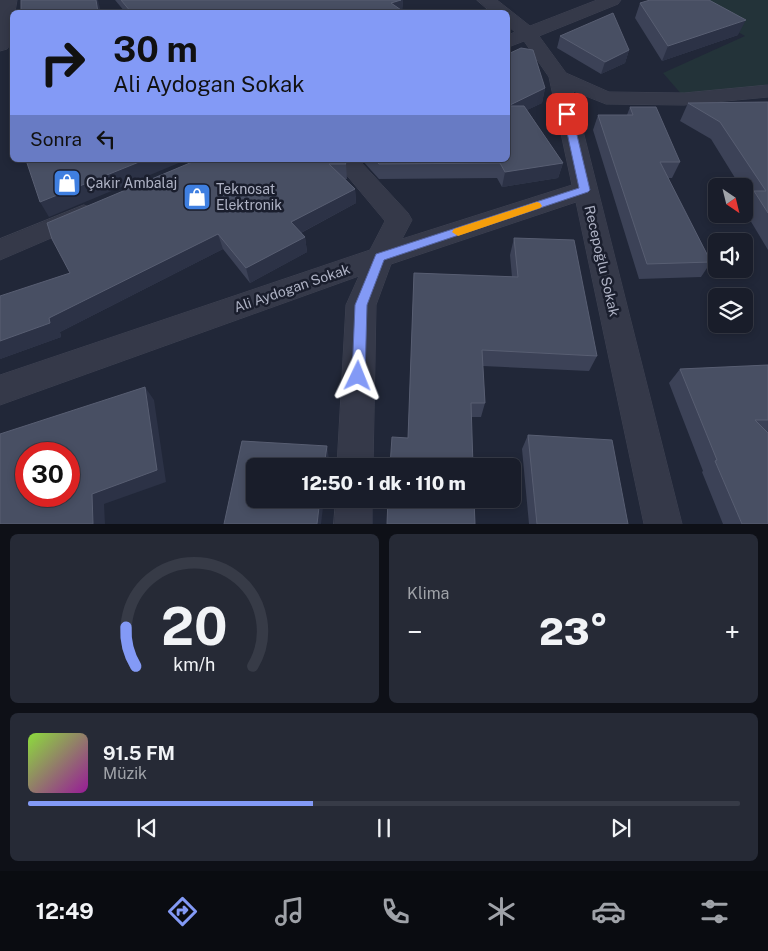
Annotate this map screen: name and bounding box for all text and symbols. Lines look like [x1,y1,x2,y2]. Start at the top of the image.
text: 30 m [113,29,198,70]
icon: right [30,30,95,95]
text: Ali Aydogan Sokak [113,71,305,97]
pin [546,93,588,135]
icon: arrive [553,100,581,128]
icon: left [92,125,120,153]
text: Sonra [30,128,82,150]
shop icon: Çakir Ambalaj [52,168,82,198]
place label: Çakir Ambalaj [86,175,177,191]
north arrow [708,178,752,222]
map controls [708,178,753,333]
place label: Teknosat Elektronik [216,181,282,213]
shop icon: Teknosat Elektronik [182,182,212,212]
street label: Recepoğlu Sokak [581,204,623,318]
button: sound [708,233,753,278]
street label: Ali Aydogan Sokak [232,261,352,315]
button: layers [708,288,753,333]
position arrow [331,349,383,401]
speed limit sign: 30 [15,442,80,507]
text: 12:50 · 1 dk · 110 m [301,472,466,494]
text: Klima [407,584,449,603]
text: 20 [161,596,228,657]
text: 23° [539,609,608,654]
text: − [407,615,423,648]
text: + [724,615,740,648]
text: km/h [173,654,216,675]
text: 91.5 FM [103,742,175,764]
text: Müzik [103,764,147,783]
icon: previous [133,814,161,842]
icon: pause [370,814,398,842]
icon: next [607,814,635,842]
icon: directions [165,894,200,929]
icon: music [272,894,307,929]
icon: phone [378,894,413,929]
icon: climate [484,894,519,929]
icon: car [591,894,626,929]
icon: filters [697,894,732,929]
text: 12:49 [36,898,94,924]

